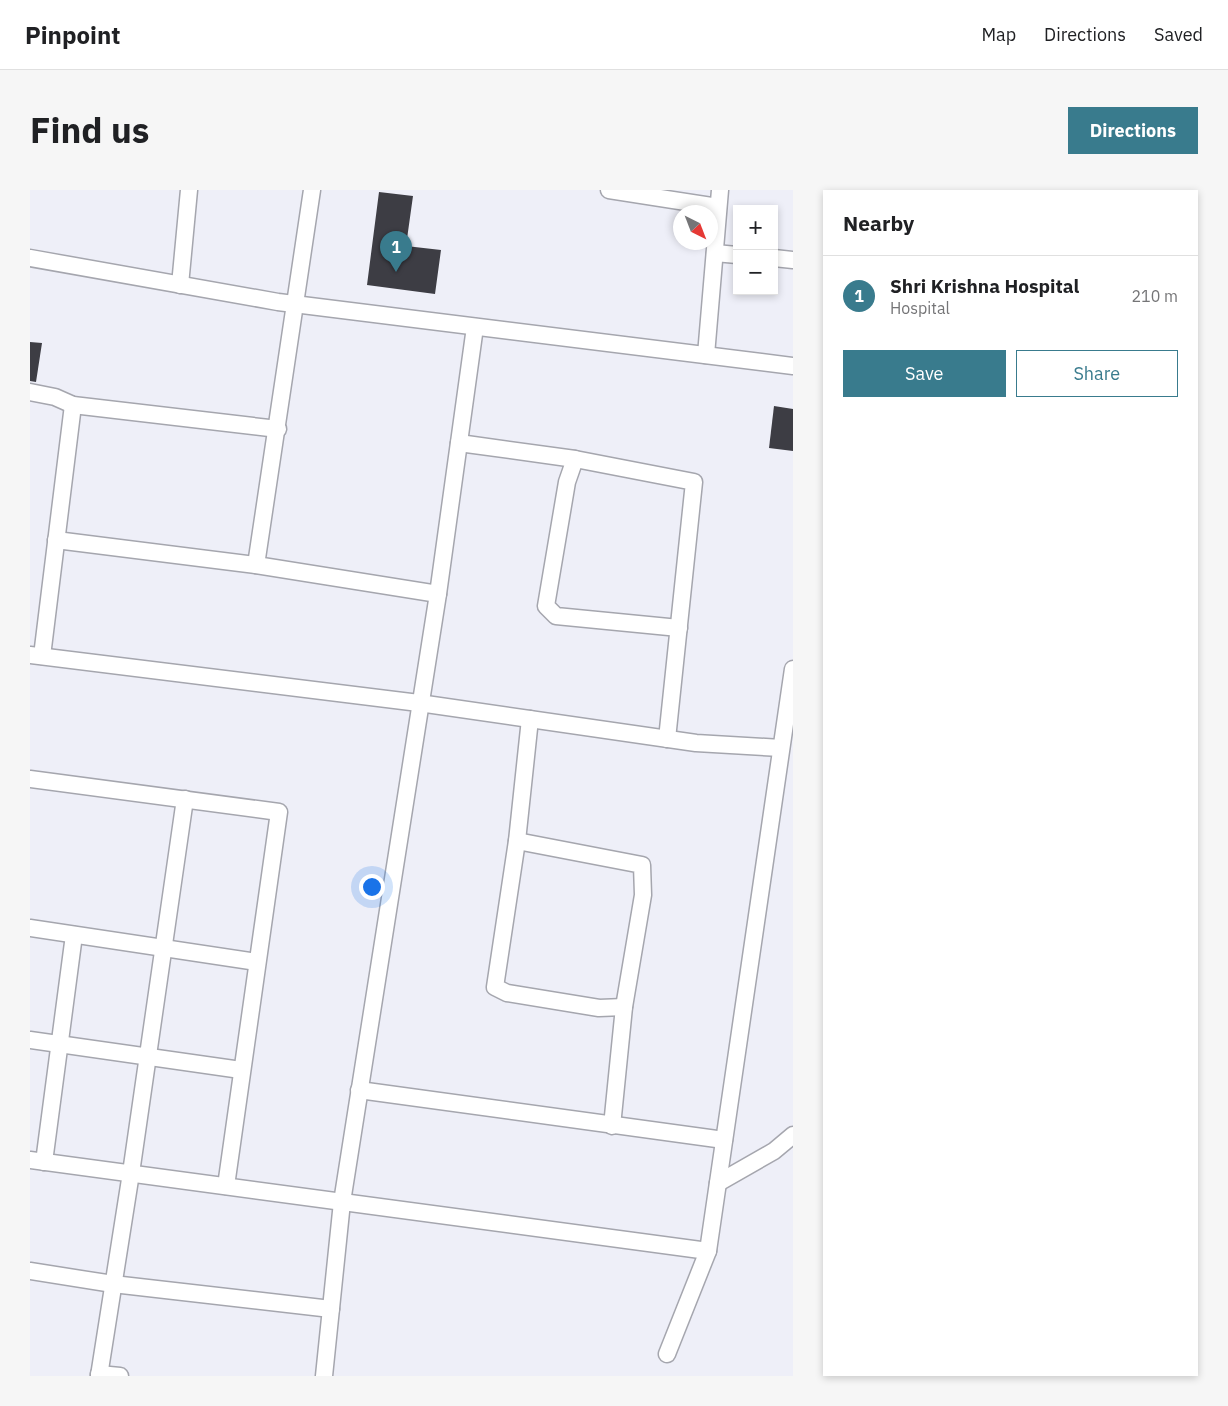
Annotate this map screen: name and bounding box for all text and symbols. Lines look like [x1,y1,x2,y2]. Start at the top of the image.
text: Pinpoint [25,19,120,51]
text: Map [981,23,1016,46]
text: Directions [1044,23,1126,46]
text: Saved [1154,23,1203,46]
text: Find us [30,107,149,153]
button: Directions [1068,107,1198,154]
north arrow [673,205,718,250]
map controls [733,205,778,295]
button: + [733,205,778,250]
text: Nearby [843,209,914,237]
pin: 1 [380,231,412,272]
button: − [733,250,778,295]
text: Shri Krishna Hospital [890,274,1079,298]
text: 1 [854,286,864,306]
text: 210 m [1131,286,1178,306]
text: Hospital [890,298,950,318]
button: Save [843,350,1006,397]
button: Share [1016,350,1178,397]
your location [359,874,385,900]

